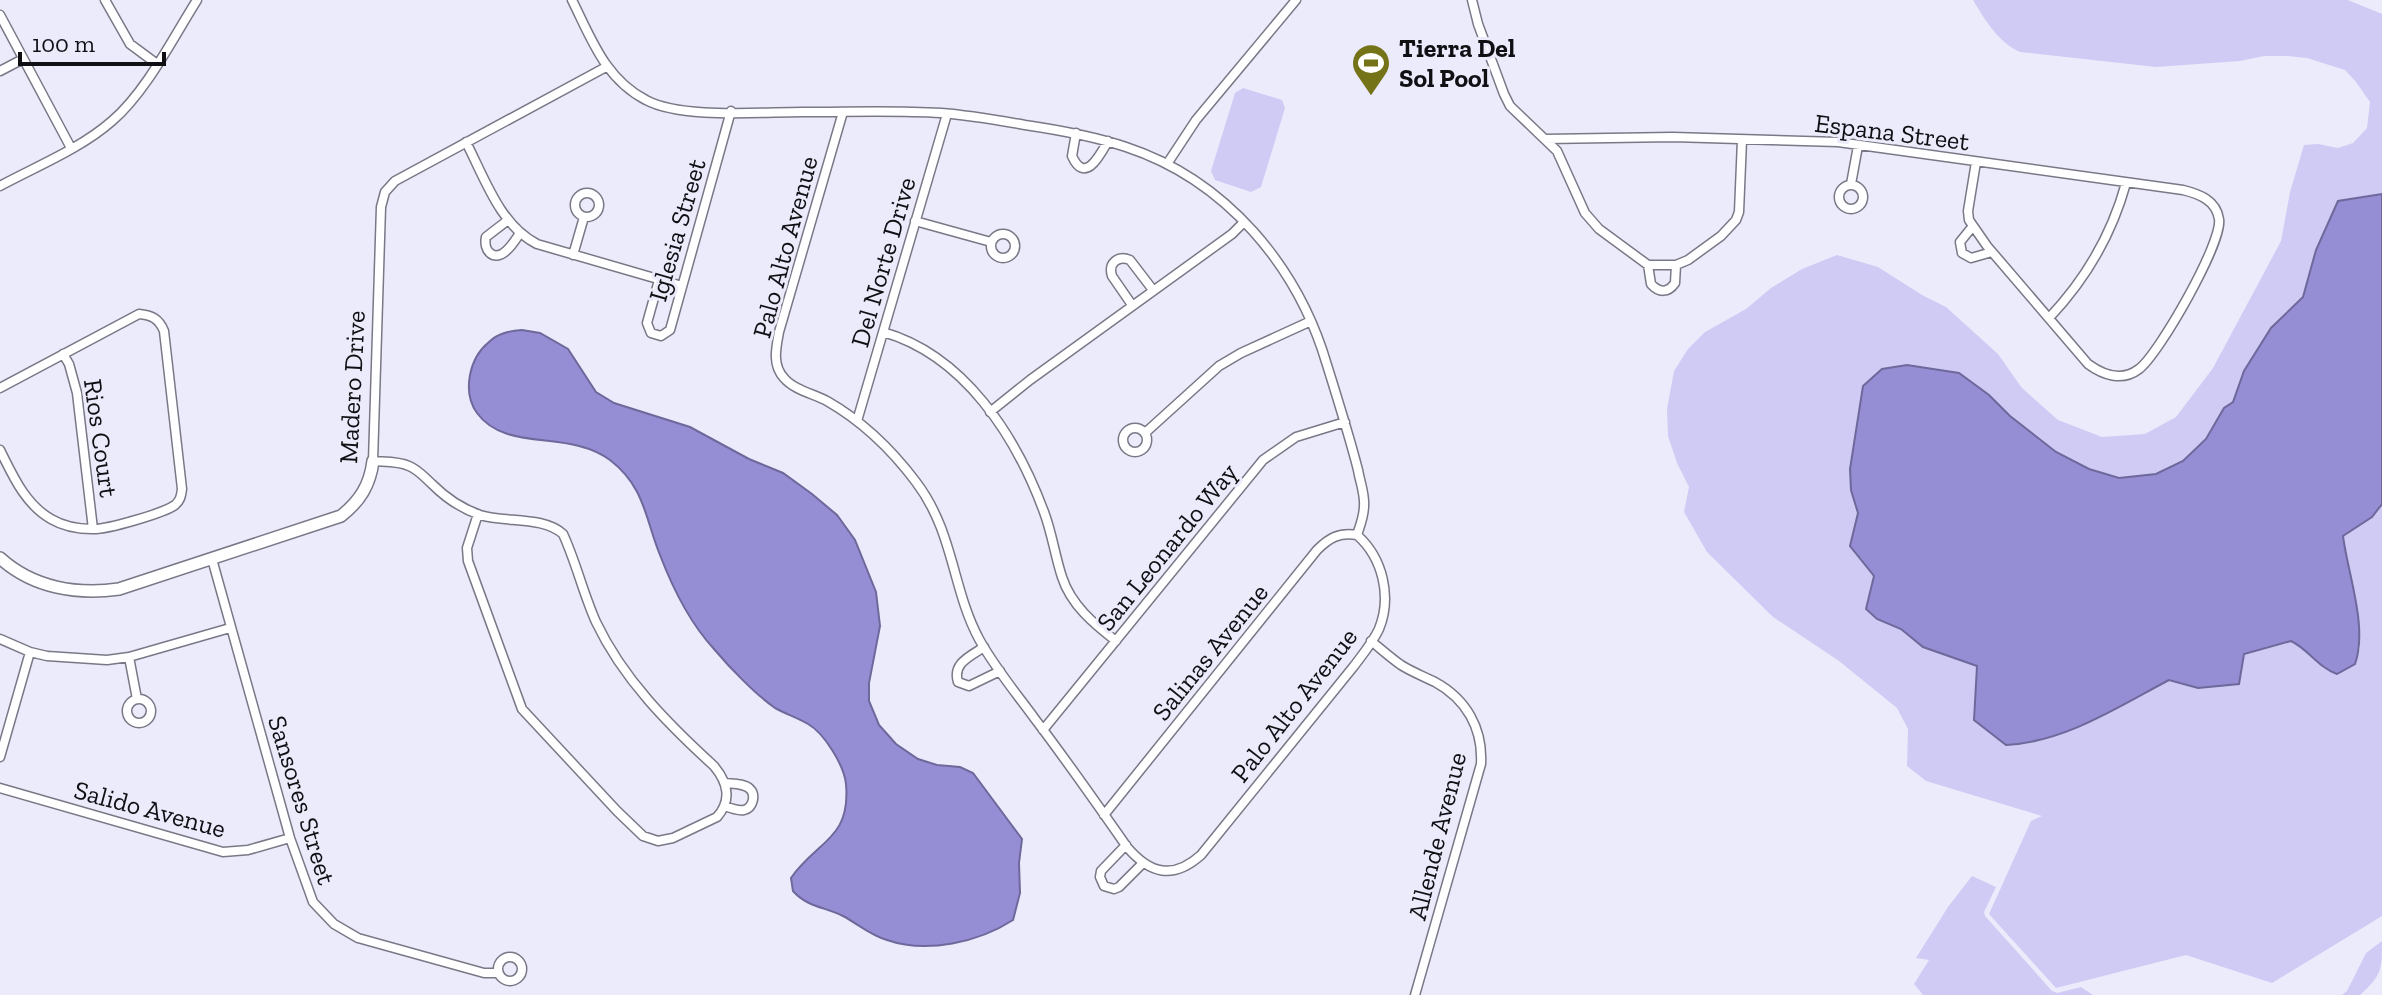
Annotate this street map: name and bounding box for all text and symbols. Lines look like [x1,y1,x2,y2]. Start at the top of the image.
scale bar [20,16,164,66]
text: 100 m [32,29,95,58]
place label: Tierra Del Sol Pool [1399,32,1515,94]
sports icon: Tierra Del Sol Pool [1350,42,1392,97]
street label: Espana Street [1813,107,1971,157]
street label: Palo Alto Avenue [745,153,825,341]
street label: Iglesia Street [641,155,713,305]
street label: Del Norte Drive [843,173,923,351]
street label: Madero Drive [332,310,372,464]
street label: Rios Court [77,377,125,500]
street label: San Leonardo Way [1090,456,1245,637]
street label: Salinas Avenue [1145,577,1275,727]
street label: Palo Alto Avenue [1224,621,1364,789]
street label: Sansores Street [261,712,343,889]
street label: Allende Avenue [1401,749,1473,923]
street label: Salido Avenue [71,773,229,845]

